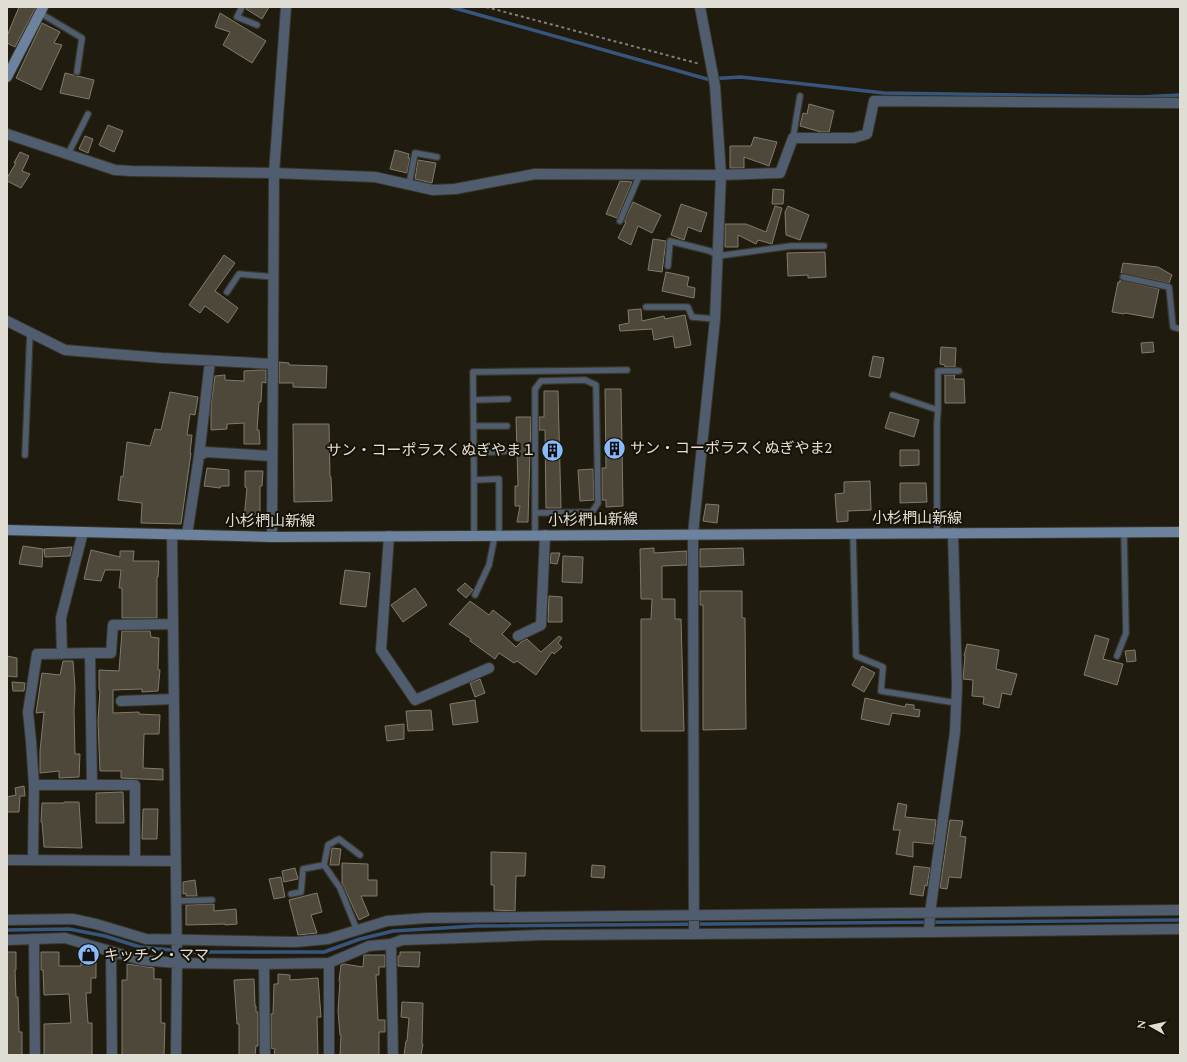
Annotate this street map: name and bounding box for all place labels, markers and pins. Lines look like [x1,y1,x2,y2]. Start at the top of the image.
building icon: サン・コーポラスくぬぎやま2 [601,435,627,461]
building icon: サン・コーポラスくぬぎやま１ [539,437,565,463]
place label: サン・コーポラスくぬぎやま2 [630,437,832,460]
place label: サン・コーポラスくぬぎやま１ [327,439,536,462]
shop icon: キッチン・ママ [75,942,101,968]
place label: キッチン・ママ [104,944,209,967]

